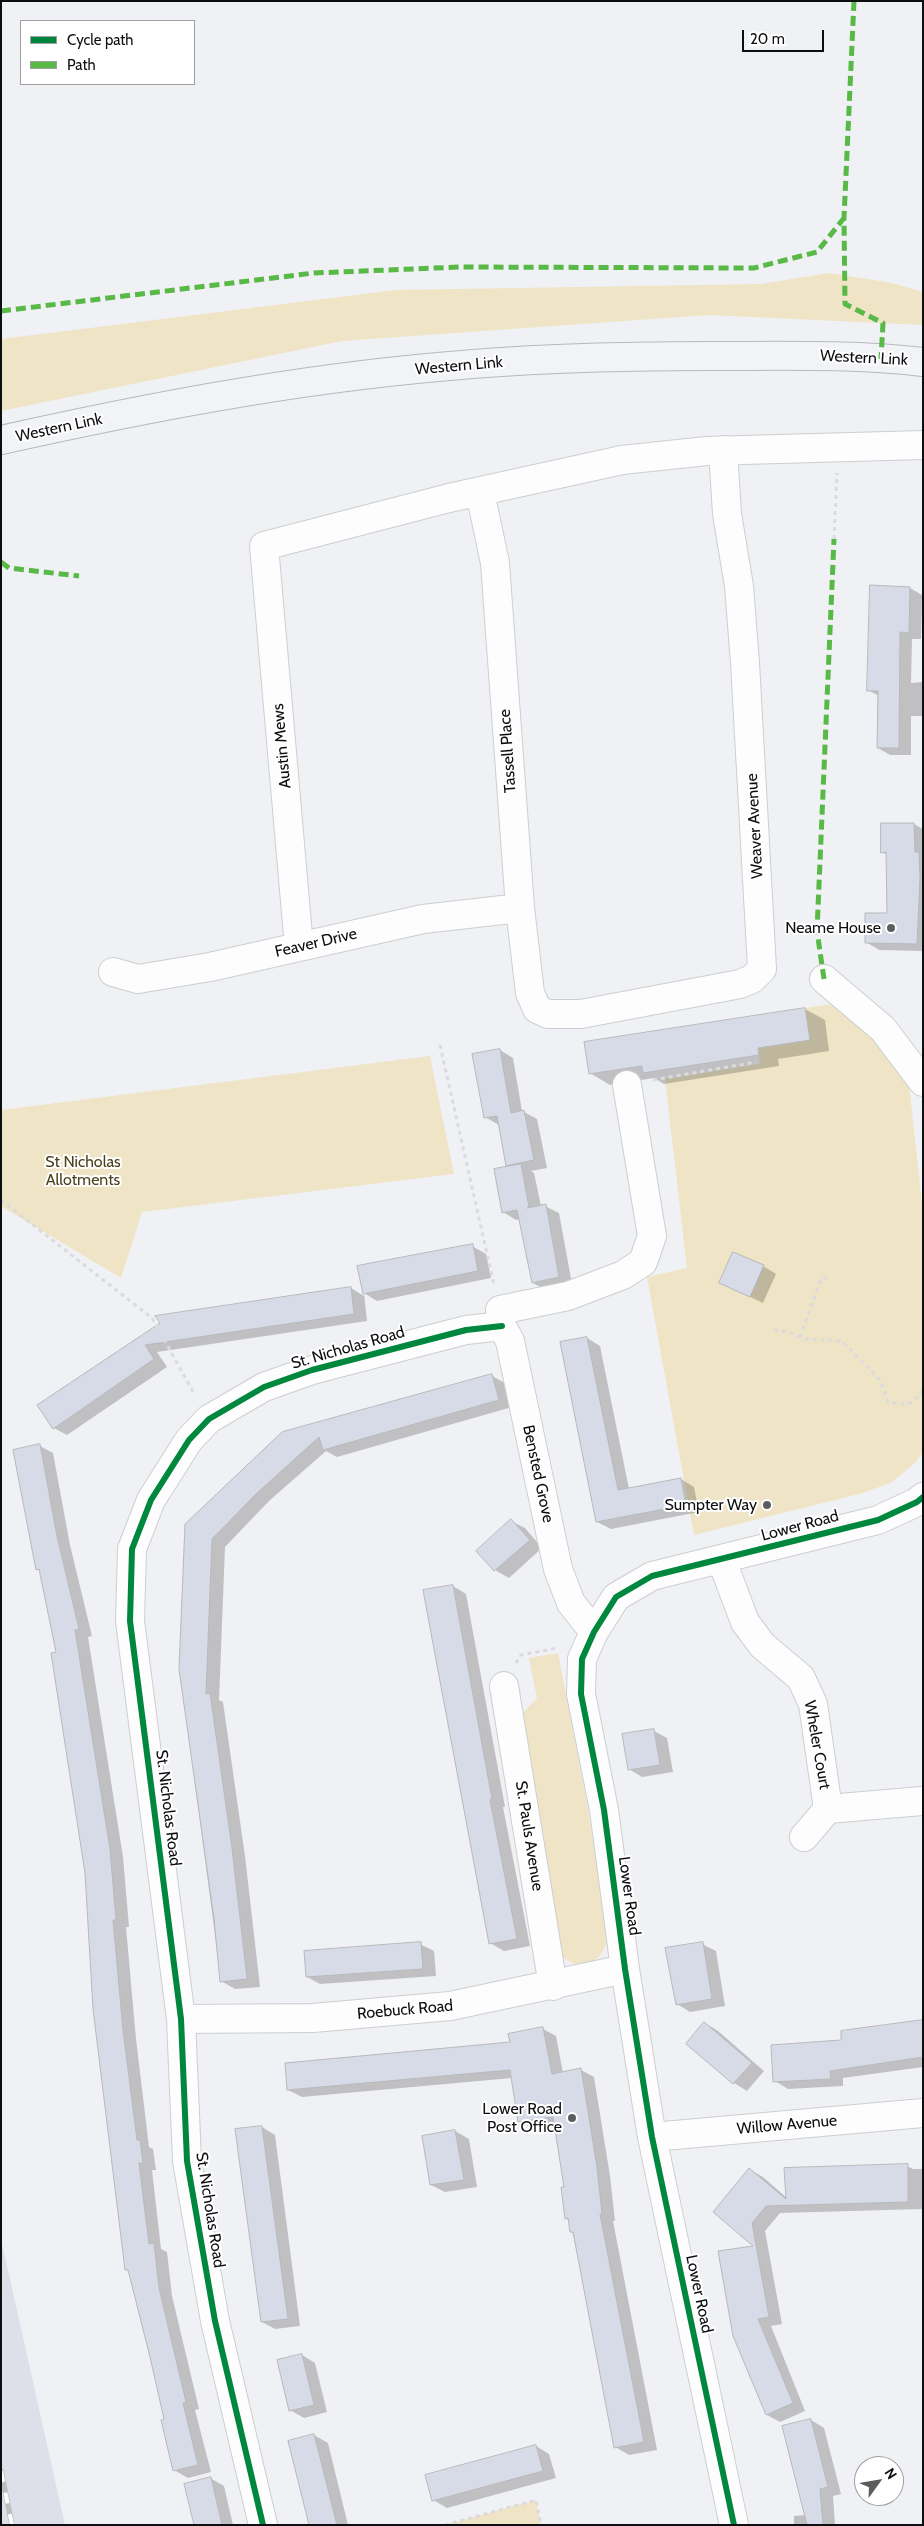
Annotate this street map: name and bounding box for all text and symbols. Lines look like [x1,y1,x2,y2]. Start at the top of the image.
legend [20,20,195,85]
scale bar [744,20,826,52]
text: 20 m [750,30,785,48]
text: Cycle path [67,31,133,49]
text: Path [67,56,96,74]
street label: Western Link [820,346,908,370]
street label: Western Link [414,353,504,379]
street label: Western Link [14,409,104,447]
street label: Austin Mews [269,703,295,789]
street label: Tassell Place [496,709,520,793]
street label: Weaver Avenue [743,773,767,879]
place label: Neame House [785,918,881,938]
marker: Neame House [885,922,897,934]
street label: Feaver Drive [273,924,359,962]
park label: St Nicholas Allotments [45,1152,121,1190]
street label: St. Nicholas Road [289,1323,407,1373]
street label: Bensted Grove [518,1423,558,1525]
place label: Sumpter Way [664,1495,757,1515]
marker: Sumpter Way [761,1499,773,1511]
street label: Lower Road [759,1506,841,1546]
street label: Wheler Court [800,1699,834,1791]
street label: St. Nicholas Road [151,1749,185,1867]
street label: St. Pauls Avenue [511,1780,547,1892]
street label: Lower Road [614,1855,644,1937]
street label: Roebuck Road [356,1996,454,2024]
place label: Lower Road Post Office [482,2099,562,2137]
street label: Willow Avenue [736,2111,838,2139]
marker: Lower Road Post Office [566,2112,578,2124]
street label: St. Nicholas Road [191,2151,229,2269]
street label: Lower Road [681,2253,717,2335]
north arrow [854,2456,904,2506]
text: N [881,2465,901,2483]

